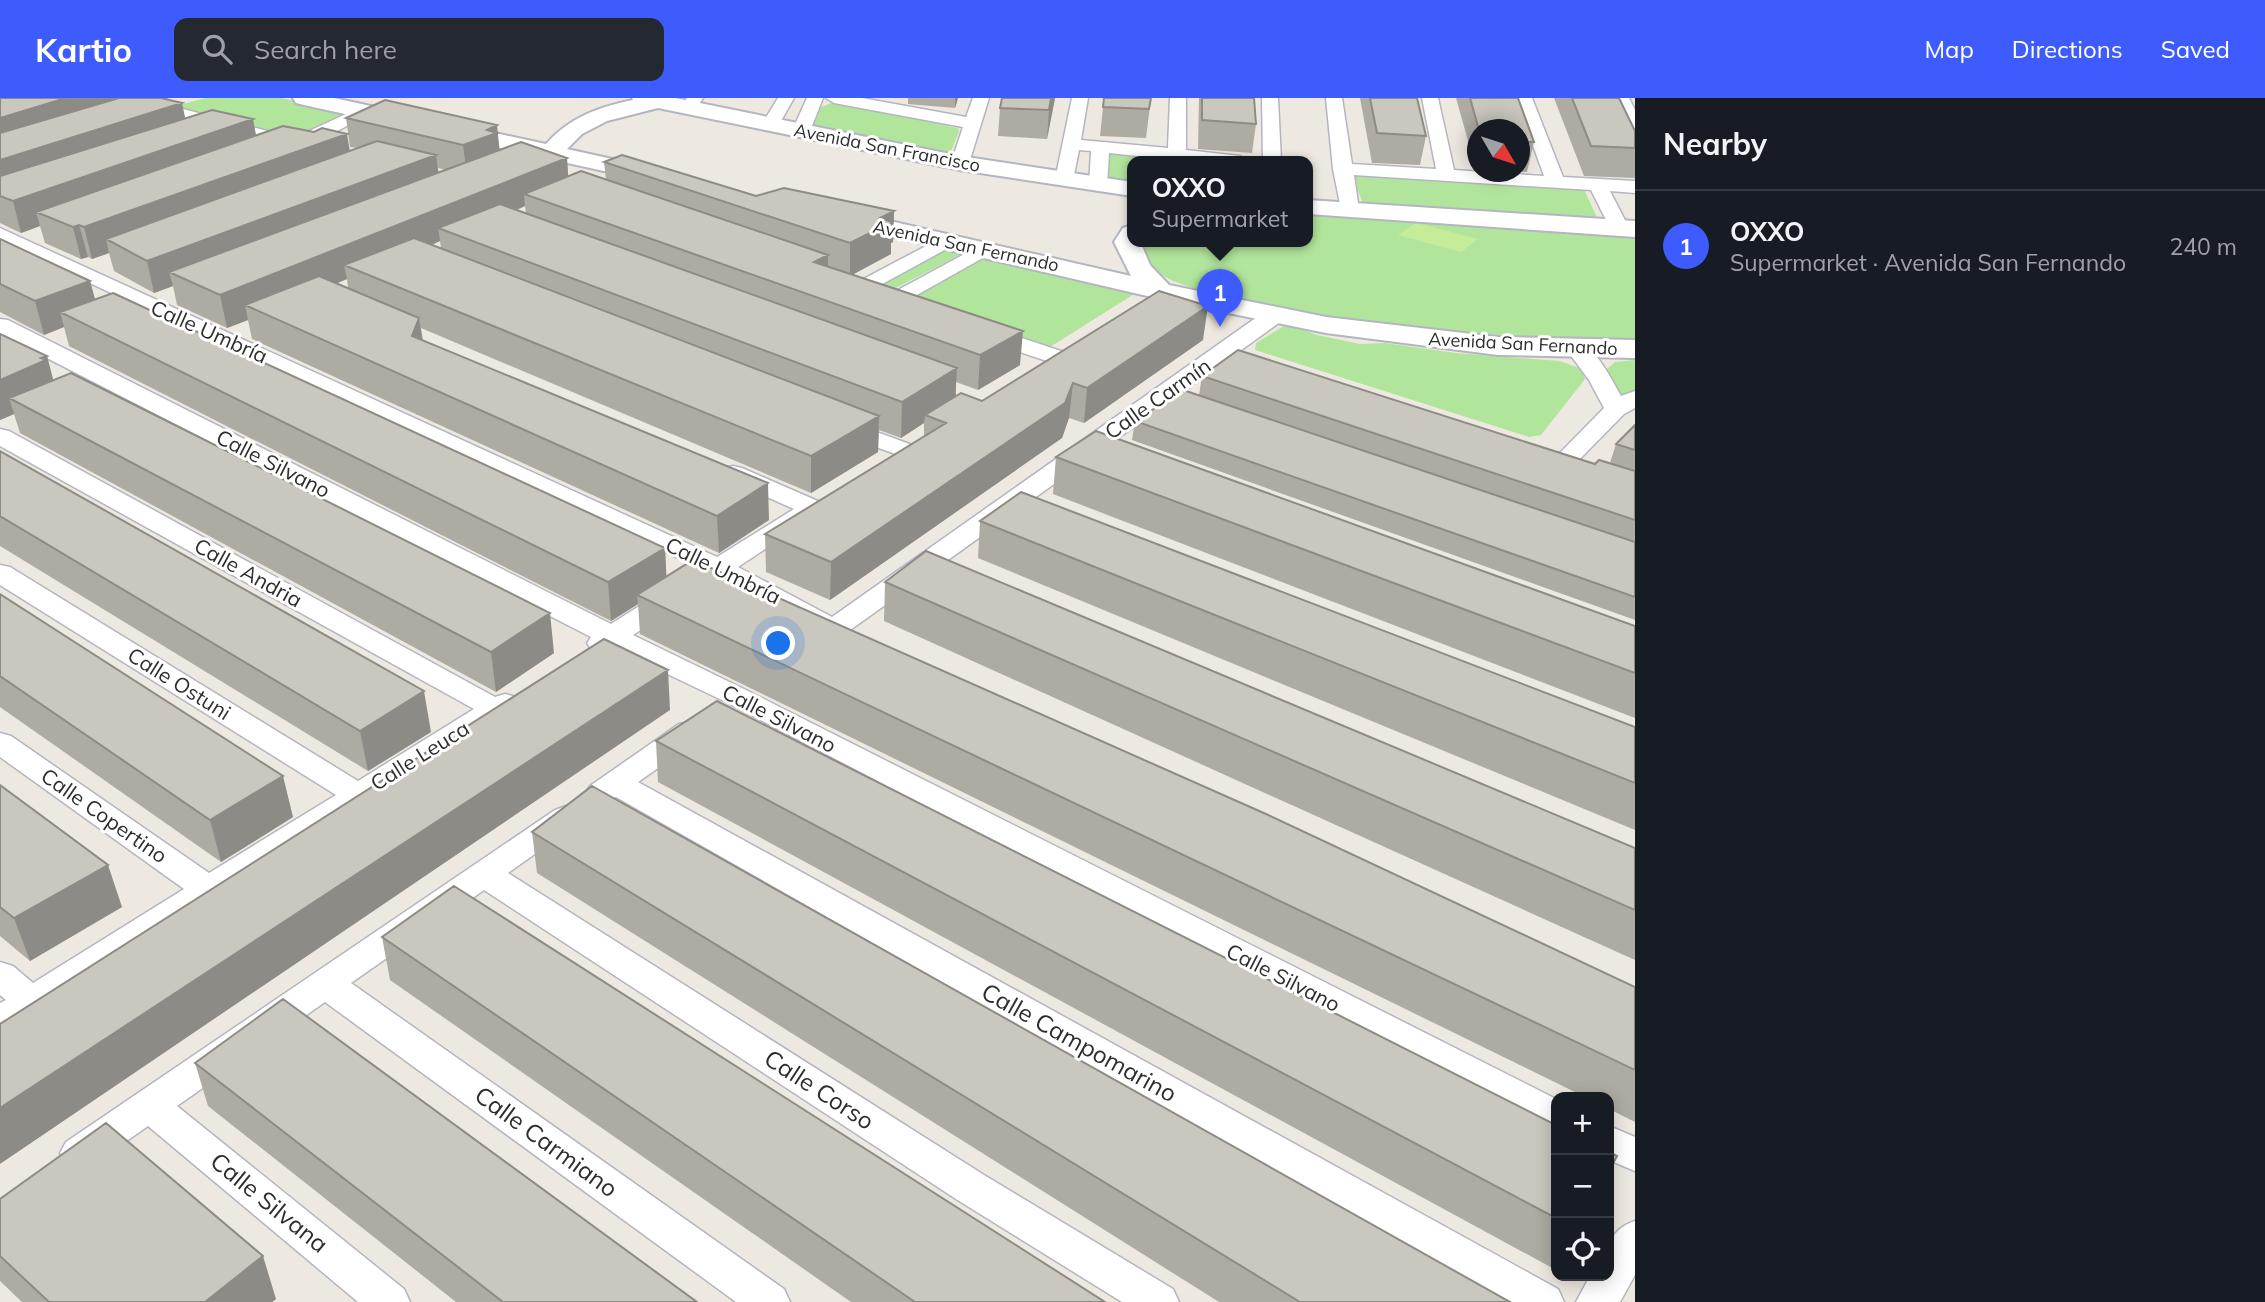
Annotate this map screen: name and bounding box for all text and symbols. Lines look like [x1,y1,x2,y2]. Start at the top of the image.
search box [174,18,664,81]
text: Kartio [35,29,132,70]
icon: search [198,30,236,68]
text: Search here [254,33,397,66]
text: Map [1924,34,1974,64]
text: Directions [2012,34,2123,64]
text: Saved [2161,34,2230,64]
street label: Avenida San Francisco [792,118,982,177]
north arrow [1467,119,1530,182]
text: Nearby [1663,125,1767,163]
popup [1127,156,1313,247]
text: OXXO [1152,171,1226,204]
text: Supermarket [1152,204,1288,233]
street label: Avenida San Fernando [871,215,1061,276]
text: OXXO [1730,215,1804,248]
text: 1 [1679,232,1693,261]
text: 240 m [2169,232,2237,261]
text: Supermarket · Avenida San Fernando [1730,248,2126,277]
pin: 1 [1197,269,1243,327]
street label: Calle Umbría [147,294,272,368]
street label: Avenida San Fernando [1428,327,1618,360]
street label: Calle Carmín [1099,352,1215,444]
street label: Calle Silvano [212,423,335,503]
street label: Calle Umbría [662,531,785,609]
street label: Calle Andria [190,532,307,612]
your location [761,626,795,660]
street label: Calle Ostuni [123,641,236,725]
street label: Calle Silvano [718,678,841,758]
street label: Calle Leuca [365,715,474,796]
street label: Calle Copertino [36,762,173,868]
street label: Calle Silvano [1222,937,1345,1017]
street label: Calle Campomarino [977,976,1182,1108]
street label: Calle Corso [759,1043,880,1136]
street label: Calle Carmiano [469,1079,624,1203]
map controls [1551,1092,1614,1281]
button: + [1551,1092,1614,1155]
street label: Calle Silvana [205,1146,335,1259]
button: − [1551,1155,1614,1218]
button: locate [1551,1218,1614,1281]

